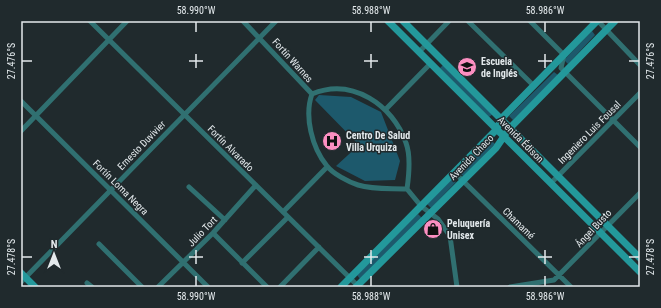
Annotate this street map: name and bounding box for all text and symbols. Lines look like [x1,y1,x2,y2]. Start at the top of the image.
text: 58.990°W [177,5,216,16]
text: 58.988°W [352,5,391,16]
text: 58.986°W [526,5,565,16]
street label: Fortín Warnes [270,36,315,85]
text: 27.476°S [6,43,17,79]
text: 27.476°S [645,43,656,79]
school or university icon: Escuela de Inglés [456,56,478,78]
place label: Escuela de Inglés [481,56,518,79]
street label: Ingeniero Luis Fousal [556,99,623,166]
street label: Avenida Édison [495,113,547,165]
street label: Ernesto Duvivier [115,119,167,172]
street label: Fortín Alvarado [205,123,256,174]
hospital icon: Centro De Salud Villa Urquiza [321,130,343,152]
place label: Centro De Salud Villa Urquiza [346,130,410,153]
street label: Avenida Chaco [447,132,496,182]
street label: Fortín Loma Negra [91,158,151,217]
street label: Chamamé [501,206,537,241]
street label: Ángel Busto [572,207,614,249]
street label: Julio Tort [185,214,219,249]
shop icon: Peluquería Unisex [422,218,444,240]
place label: Peluquería Unisex [447,218,490,241]
north arrow [34,234,74,274]
text: N [51,238,58,251]
text: 27.478°S [6,239,17,275]
text: 27.478°S [645,239,656,275]
text: 58.990°W [177,291,216,302]
text: 58.988°W [352,291,391,302]
text: 58.986°W [526,291,565,302]

